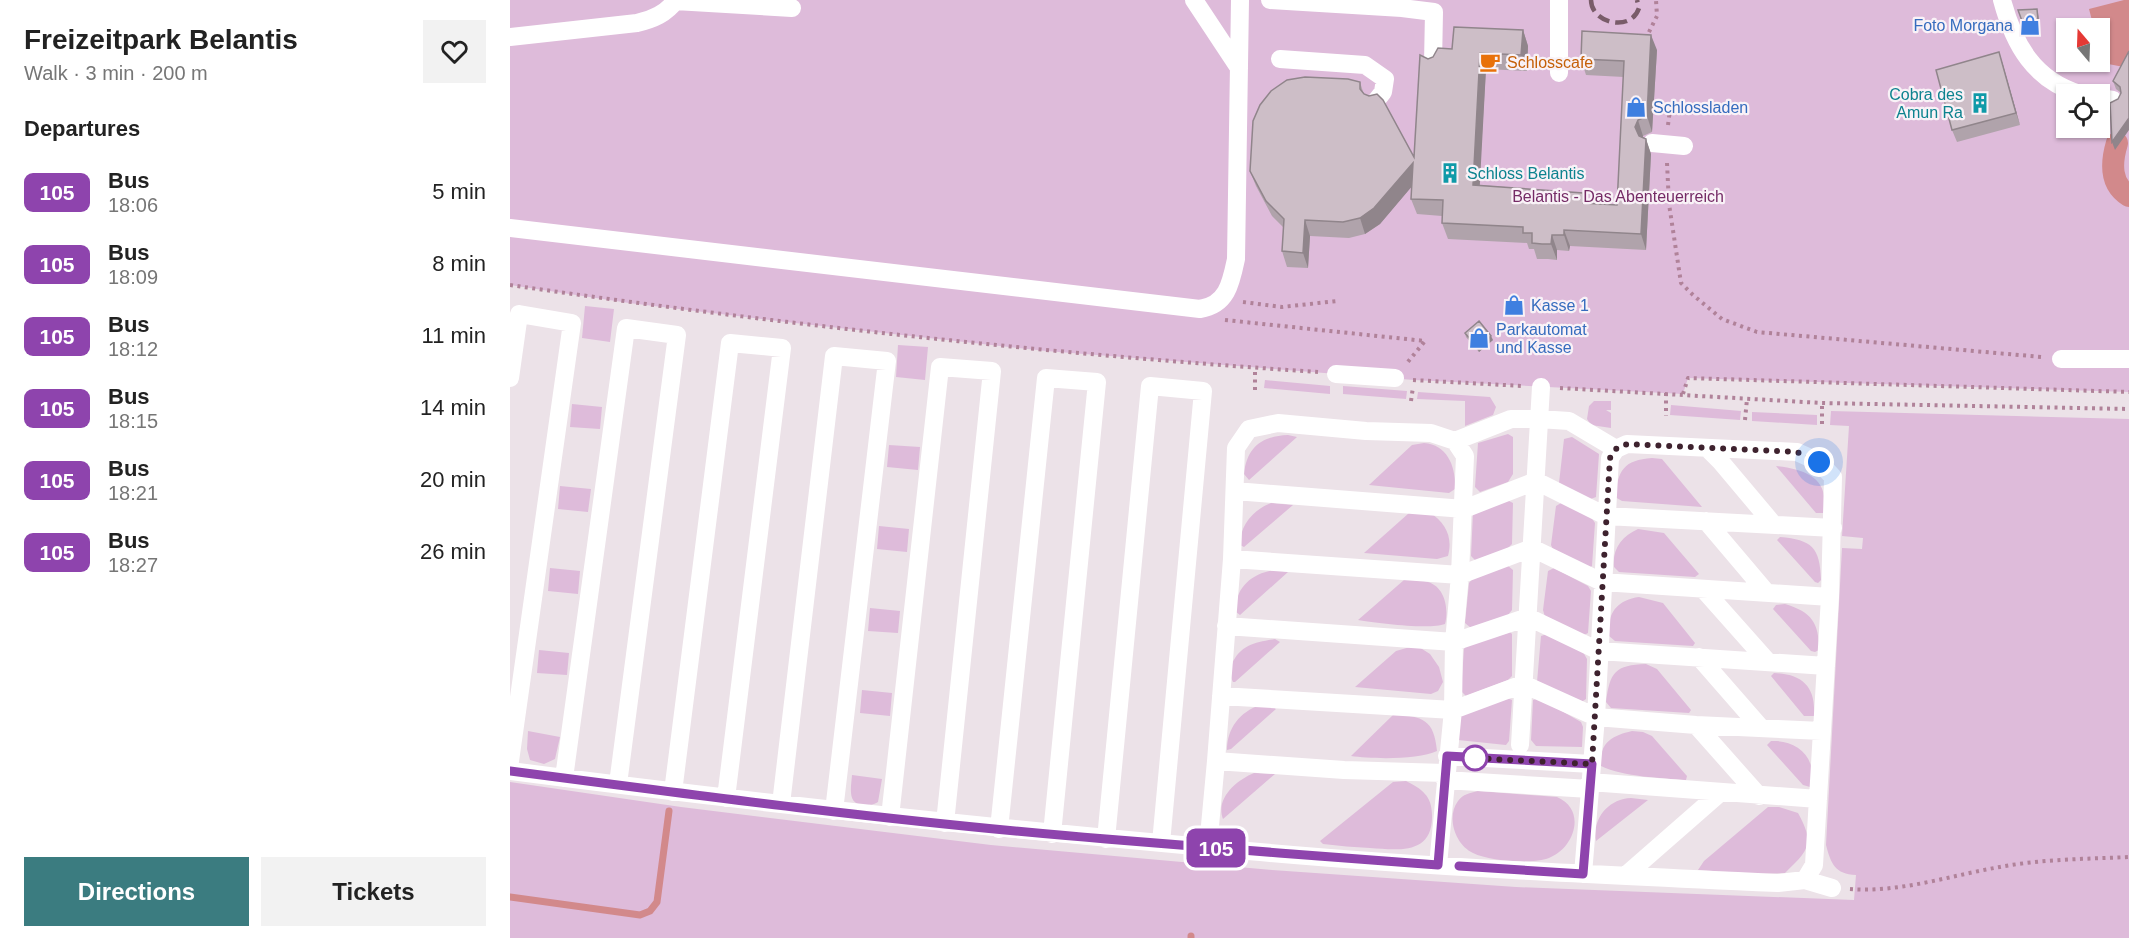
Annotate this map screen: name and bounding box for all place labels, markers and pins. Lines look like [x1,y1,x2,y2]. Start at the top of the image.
shop icon: Foto Morgana [2018,13,2042,37]
place label: Foto Morgana [1913,17,2013,34]
cafe icon: Schlosscafe [1478,50,1502,74]
place label: Schlosscafe [1507,54,1593,71]
place label: Cobra des Amun Ra [1889,86,1963,121]
building icon: Cobra des Amun Ra [1968,91,1992,115]
shop icon: Schlossladen [1624,95,1648,119]
place label: Schlossladen [1653,99,1748,116]
building icon: Schloss Belantis [1438,161,1462,185]
place label: Schloss Belantis [1467,165,1584,182]
shop icon: Kasse 1 [1502,293,1526,317]
place label: Kasse 1 [1531,297,1589,314]
place label: Parkautomat und Kasse [1496,321,1587,356]
shop icon: Parkautomat und Kasse [1467,326,1491,350]
unlabelled marker [1462,745,1488,771]

